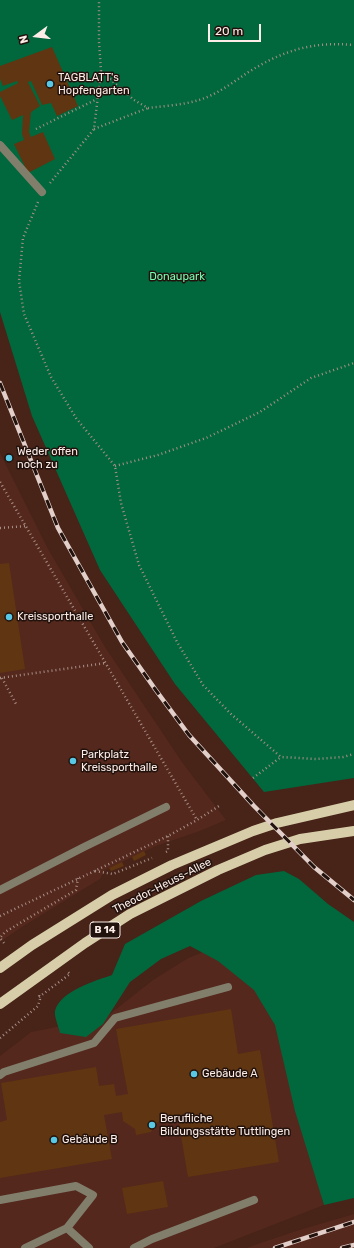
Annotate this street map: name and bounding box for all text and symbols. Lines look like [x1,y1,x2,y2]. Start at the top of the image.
north arrow [16,16,56,56]
scale bar [210,16,263,42]
text: 20 m [215,24,243,38]
text: N [17,34,31,45]
place label: TAGBLATT's Hopfengarten [58,71,130,97]
marker: TAGBLATT's Hopfengarten [45,79,55,89]
park label: Donaupark [149,270,205,284]
place label: Weder offen noch zu [17,445,78,471]
marker: Weder offen noch zu [4,453,14,463]
place label: Kreissporthalle [17,610,93,624]
marker: Kreissporthalle [4,612,14,622]
place label: Parkplatz Kreissporthalle [81,748,157,774]
marker: Parkplatz Kreissporthalle [68,756,78,766]
street label: Theodor-Heuss-Allee [110,855,214,917]
road number: B 14 [90,922,120,938]
place label: Gebäude A [202,1067,258,1081]
marker: Gebäude A [189,1069,199,1079]
place label: Berufliche Bildungsstätte Tuttlingen [160,1112,290,1138]
marker: Berufliche Bildungsstätte Tuttlingen [147,1120,157,1130]
place label: Gebäude B [62,1133,118,1147]
marker: Gebäude B [49,1135,59,1145]

